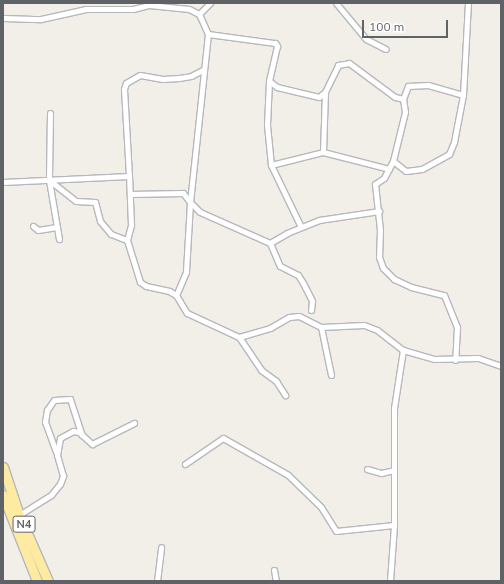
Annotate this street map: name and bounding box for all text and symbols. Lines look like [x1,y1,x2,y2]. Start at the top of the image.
scale bar [364,12,450,38]
text: 100 m [369,19,404,34]
road number: N4 [12,515,36,533]

